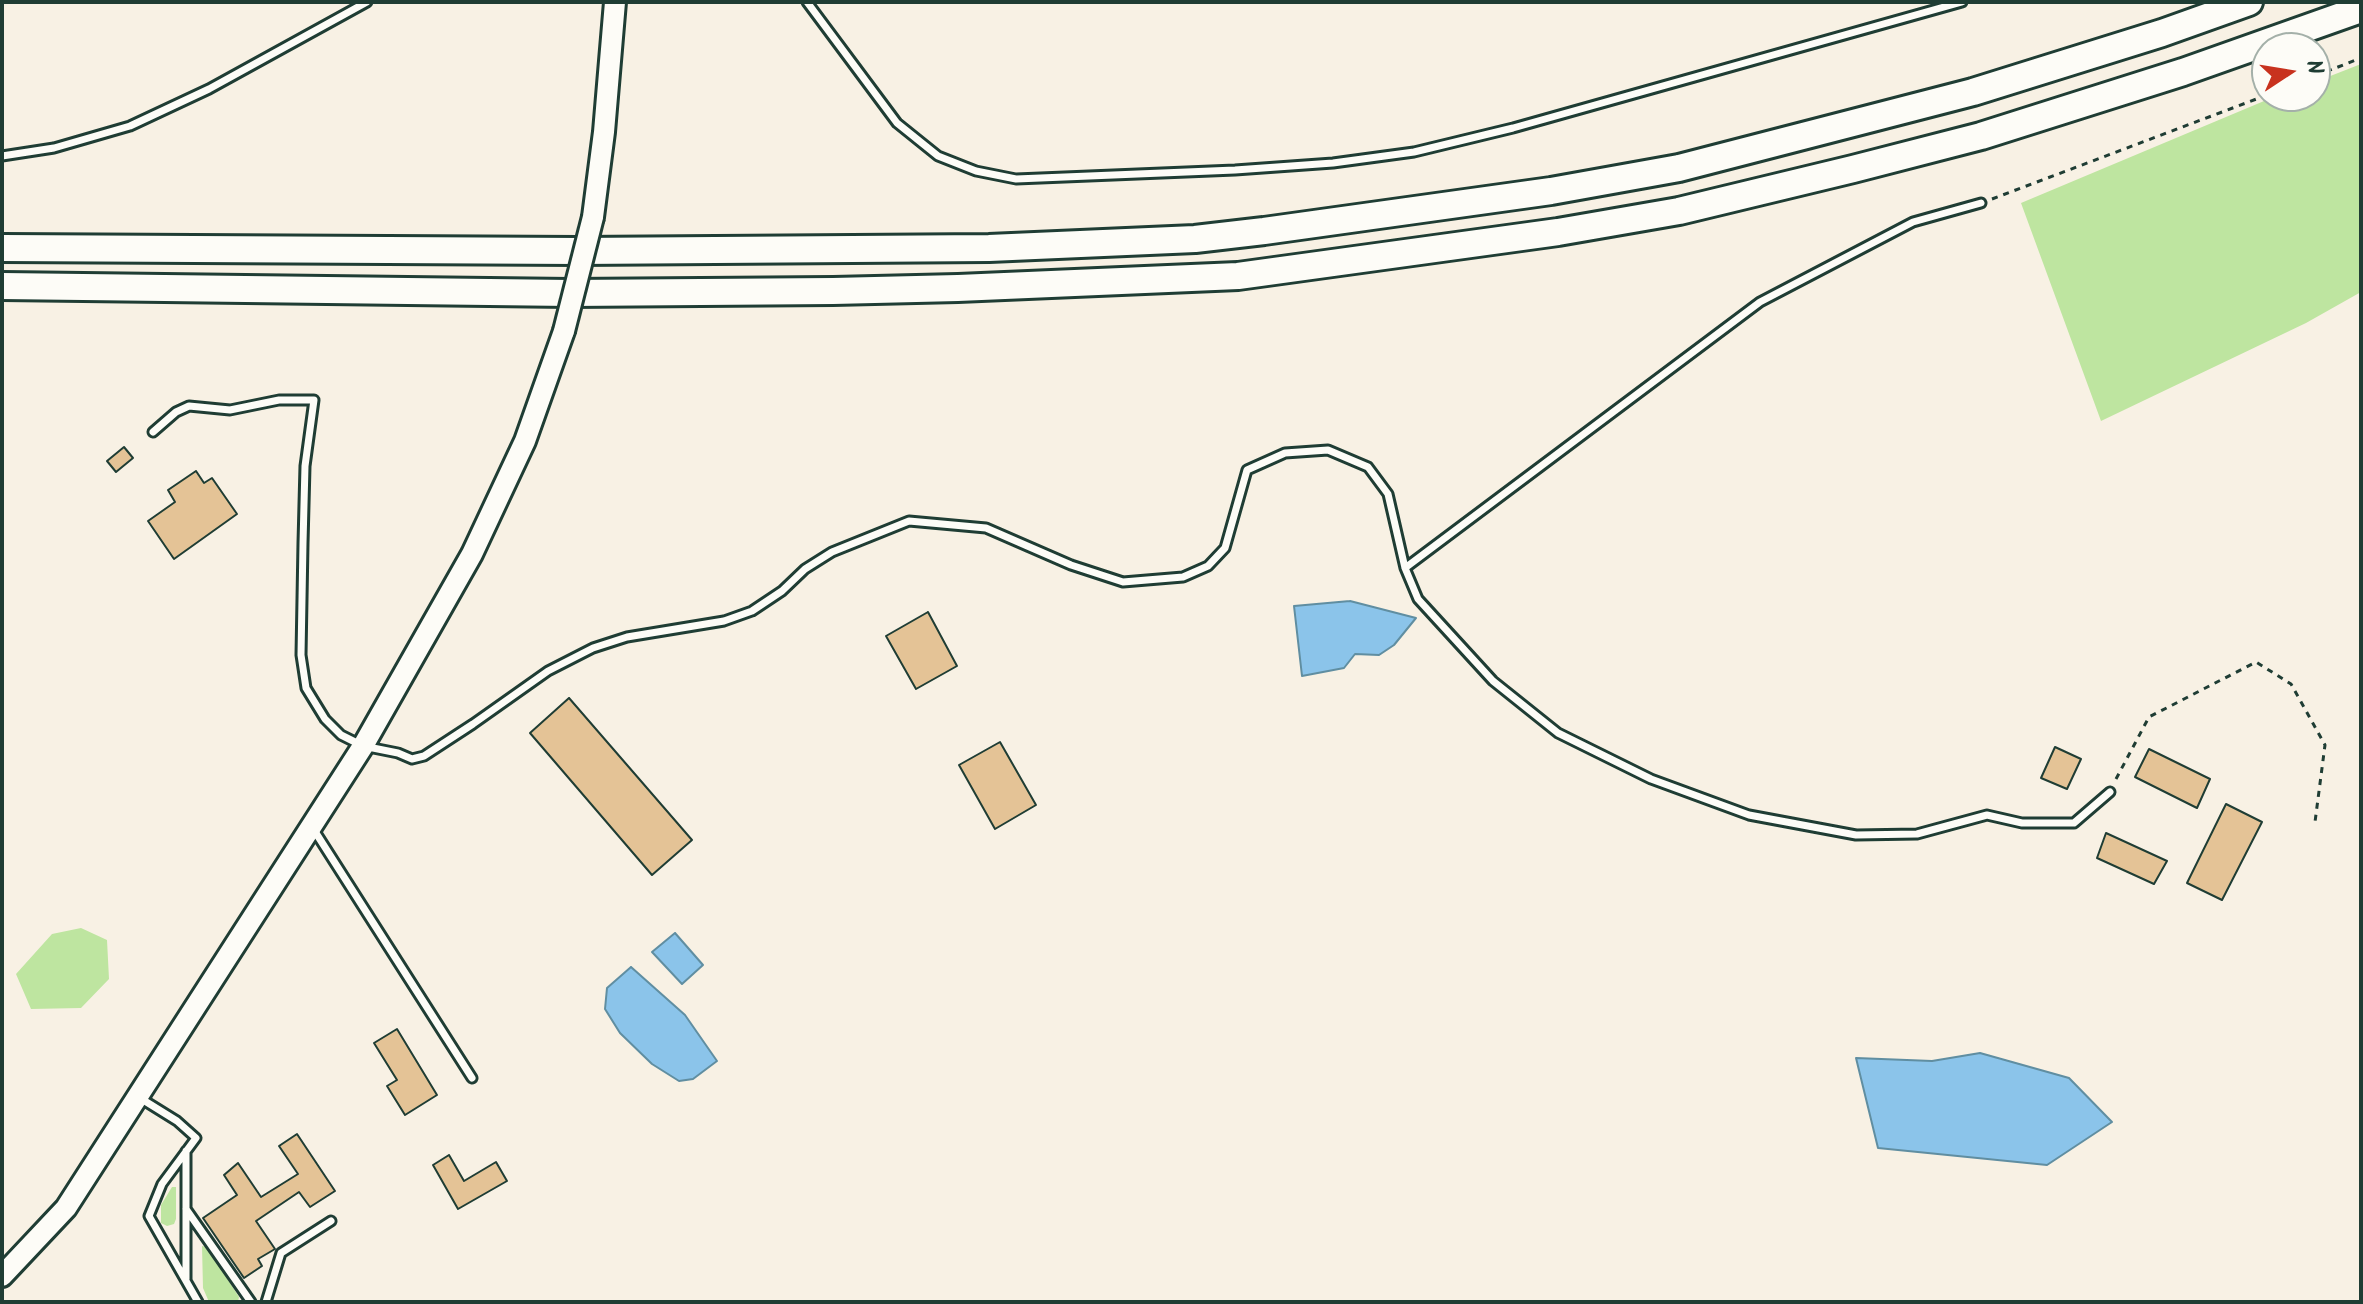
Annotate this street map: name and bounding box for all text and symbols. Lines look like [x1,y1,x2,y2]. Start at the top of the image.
north arrow [2251,32,2331,112]
text: N [2294,57,2332,78]

